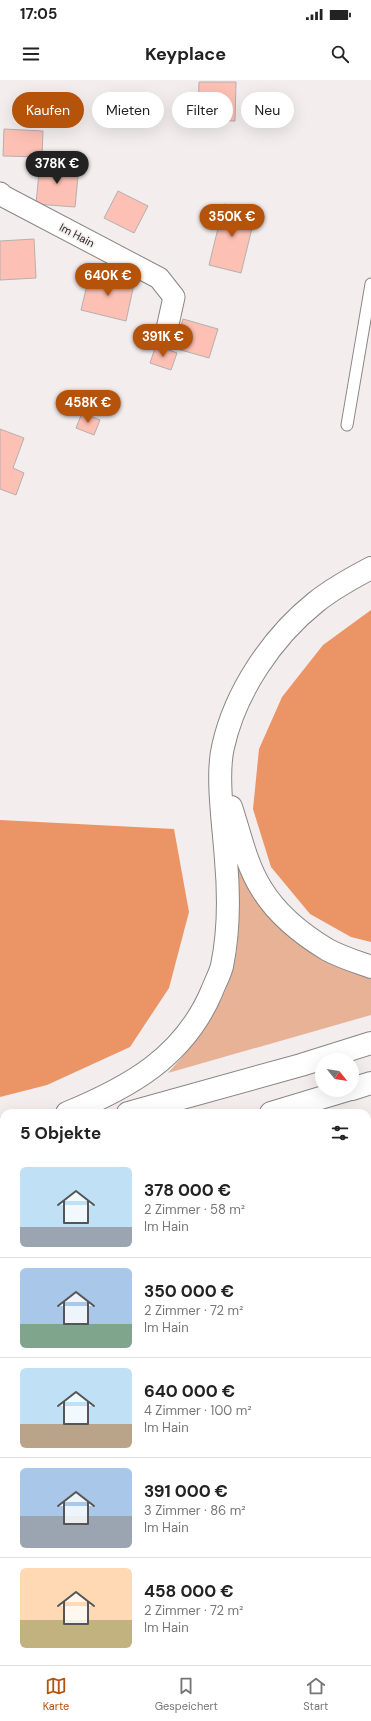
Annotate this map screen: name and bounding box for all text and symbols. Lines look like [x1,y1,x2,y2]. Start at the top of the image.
text: 17:05 [20,4,57,24]
text: Keyplace [145,42,226,66]
icon: menu [20,43,42,65]
icon: search [329,43,351,65]
chip: Kaufen [12,92,84,128]
chip: Mieten [92,92,164,128]
chip: Filter [172,92,233,128]
chip: Neu [241,92,294,128]
pin: 378K € [24,151,90,185]
text: 378K € [35,155,79,172]
pin: 350K € [199,204,265,238]
text: 350K € [209,208,255,225]
street label: Im Hain [57,220,97,250]
pin: 640K € [75,263,141,297]
text: 640K € [84,267,132,284]
pin: 391K € [130,324,196,358]
text: 391K € [142,328,184,345]
pin: 458K € [55,390,121,424]
text: 458K € [65,394,111,411]
north arrow [315,1053,359,1097]
map controls [315,1053,359,1097]
text: 5 Objekte [20,1122,101,1144]
icon: filters [329,1122,351,1144]
text: 378 000 € [144,1179,231,1201]
icon: home [52,1183,100,1231]
text: 2 Zimmer · 58 m² [144,1201,245,1218]
text: Im Hain [144,1218,189,1235]
text: 350 000 € [144,1280,234,1302]
icon: home [52,1284,100,1332]
text: 2 Zimmer · 72 m² [144,1302,243,1319]
text: Im Hain [144,1319,189,1336]
text: 640 000 € [144,1380,235,1402]
icon: home [52,1384,100,1432]
text: 4 Zimmer · 100 m² [144,1402,252,1419]
text: Im Hain [144,1419,189,1436]
text: 391 000 € [144,1480,228,1502]
icon: home [52,1484,100,1532]
text: 3 Zimmer · 86 m² [144,1502,246,1519]
text: Im Hain [144,1519,189,1536]
text: 458 000 € [144,1580,234,1602]
icon: home [52,1584,100,1632]
text: 2 Zimmer · 72 m² [144,1602,243,1619]
text: Im Hain [144,1619,189,1636]
tab: Karte [43,1675,69,1713]
tab: Gespeichert [155,1675,218,1713]
tab: Start [303,1675,328,1713]

